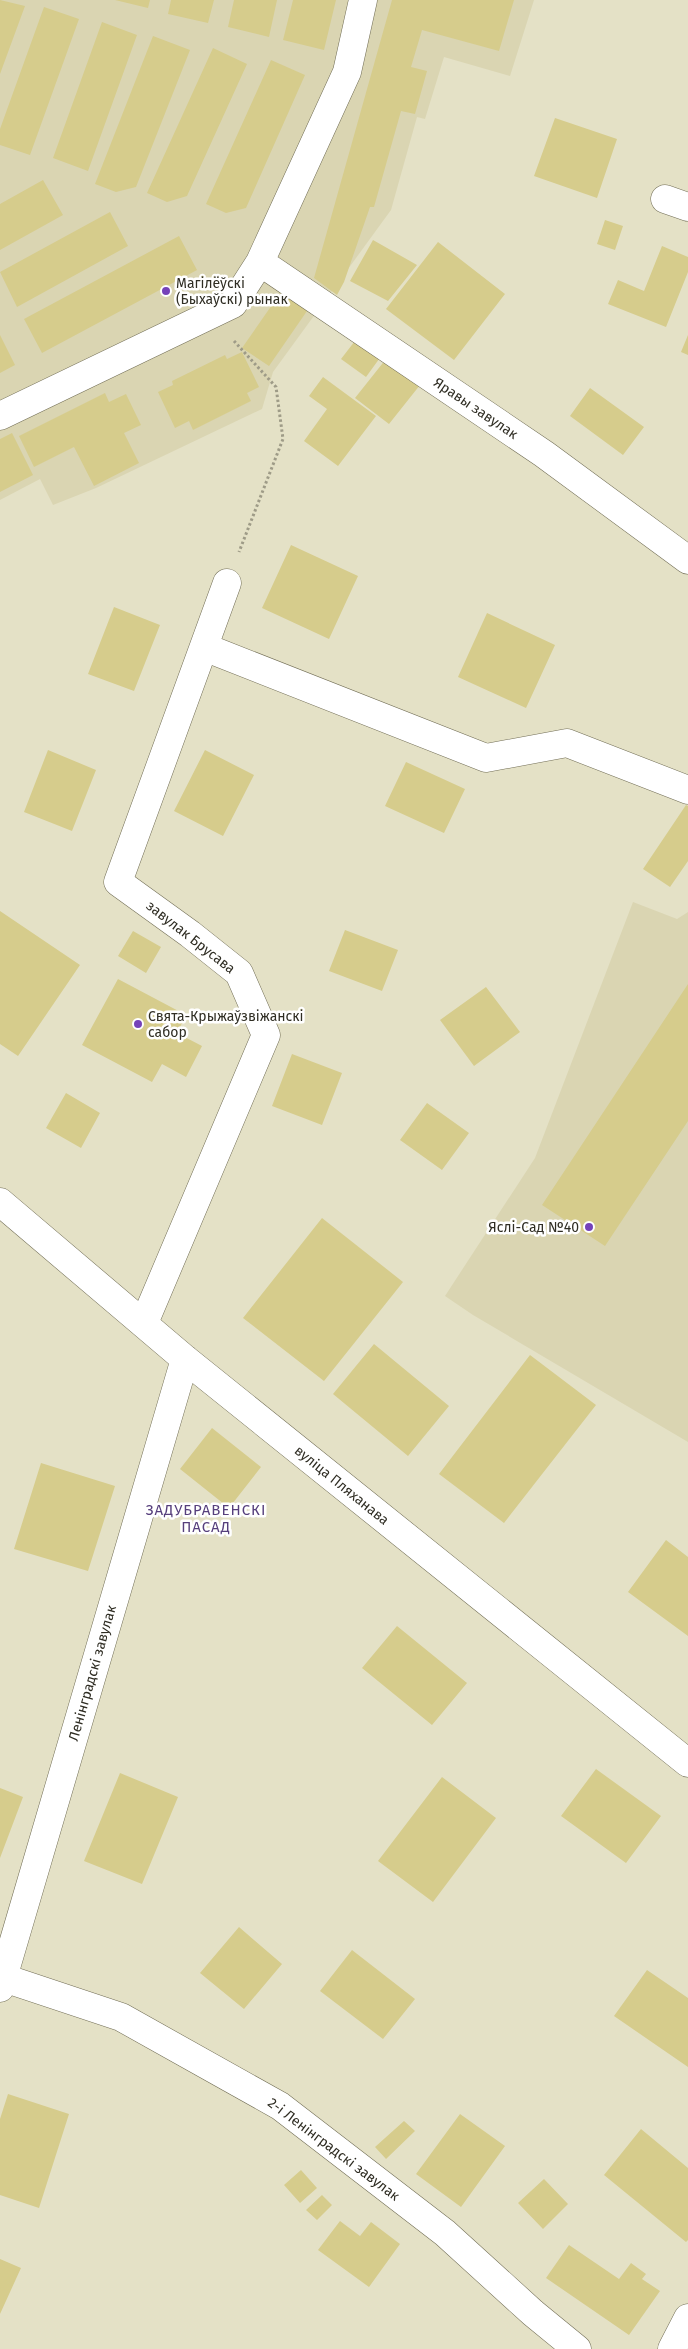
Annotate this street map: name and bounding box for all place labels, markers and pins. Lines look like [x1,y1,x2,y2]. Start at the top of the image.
place label: Магілёўскі (Быхаўскі) рынак [176,275,288,308]
marker: Магілёўскі (Быхаўскі) рынак [160,285,172,297]
place label: Свята-Крыжаўзвіжанскі сабор [148,1008,303,1041]
marker: Свята-Крыжаўзвіжанскі сабор [132,1018,144,1030]
place label: Яслі-Сад №40 [488,1219,579,1236]
marker: Яслі-Сад №40 [583,1221,595,1233]

